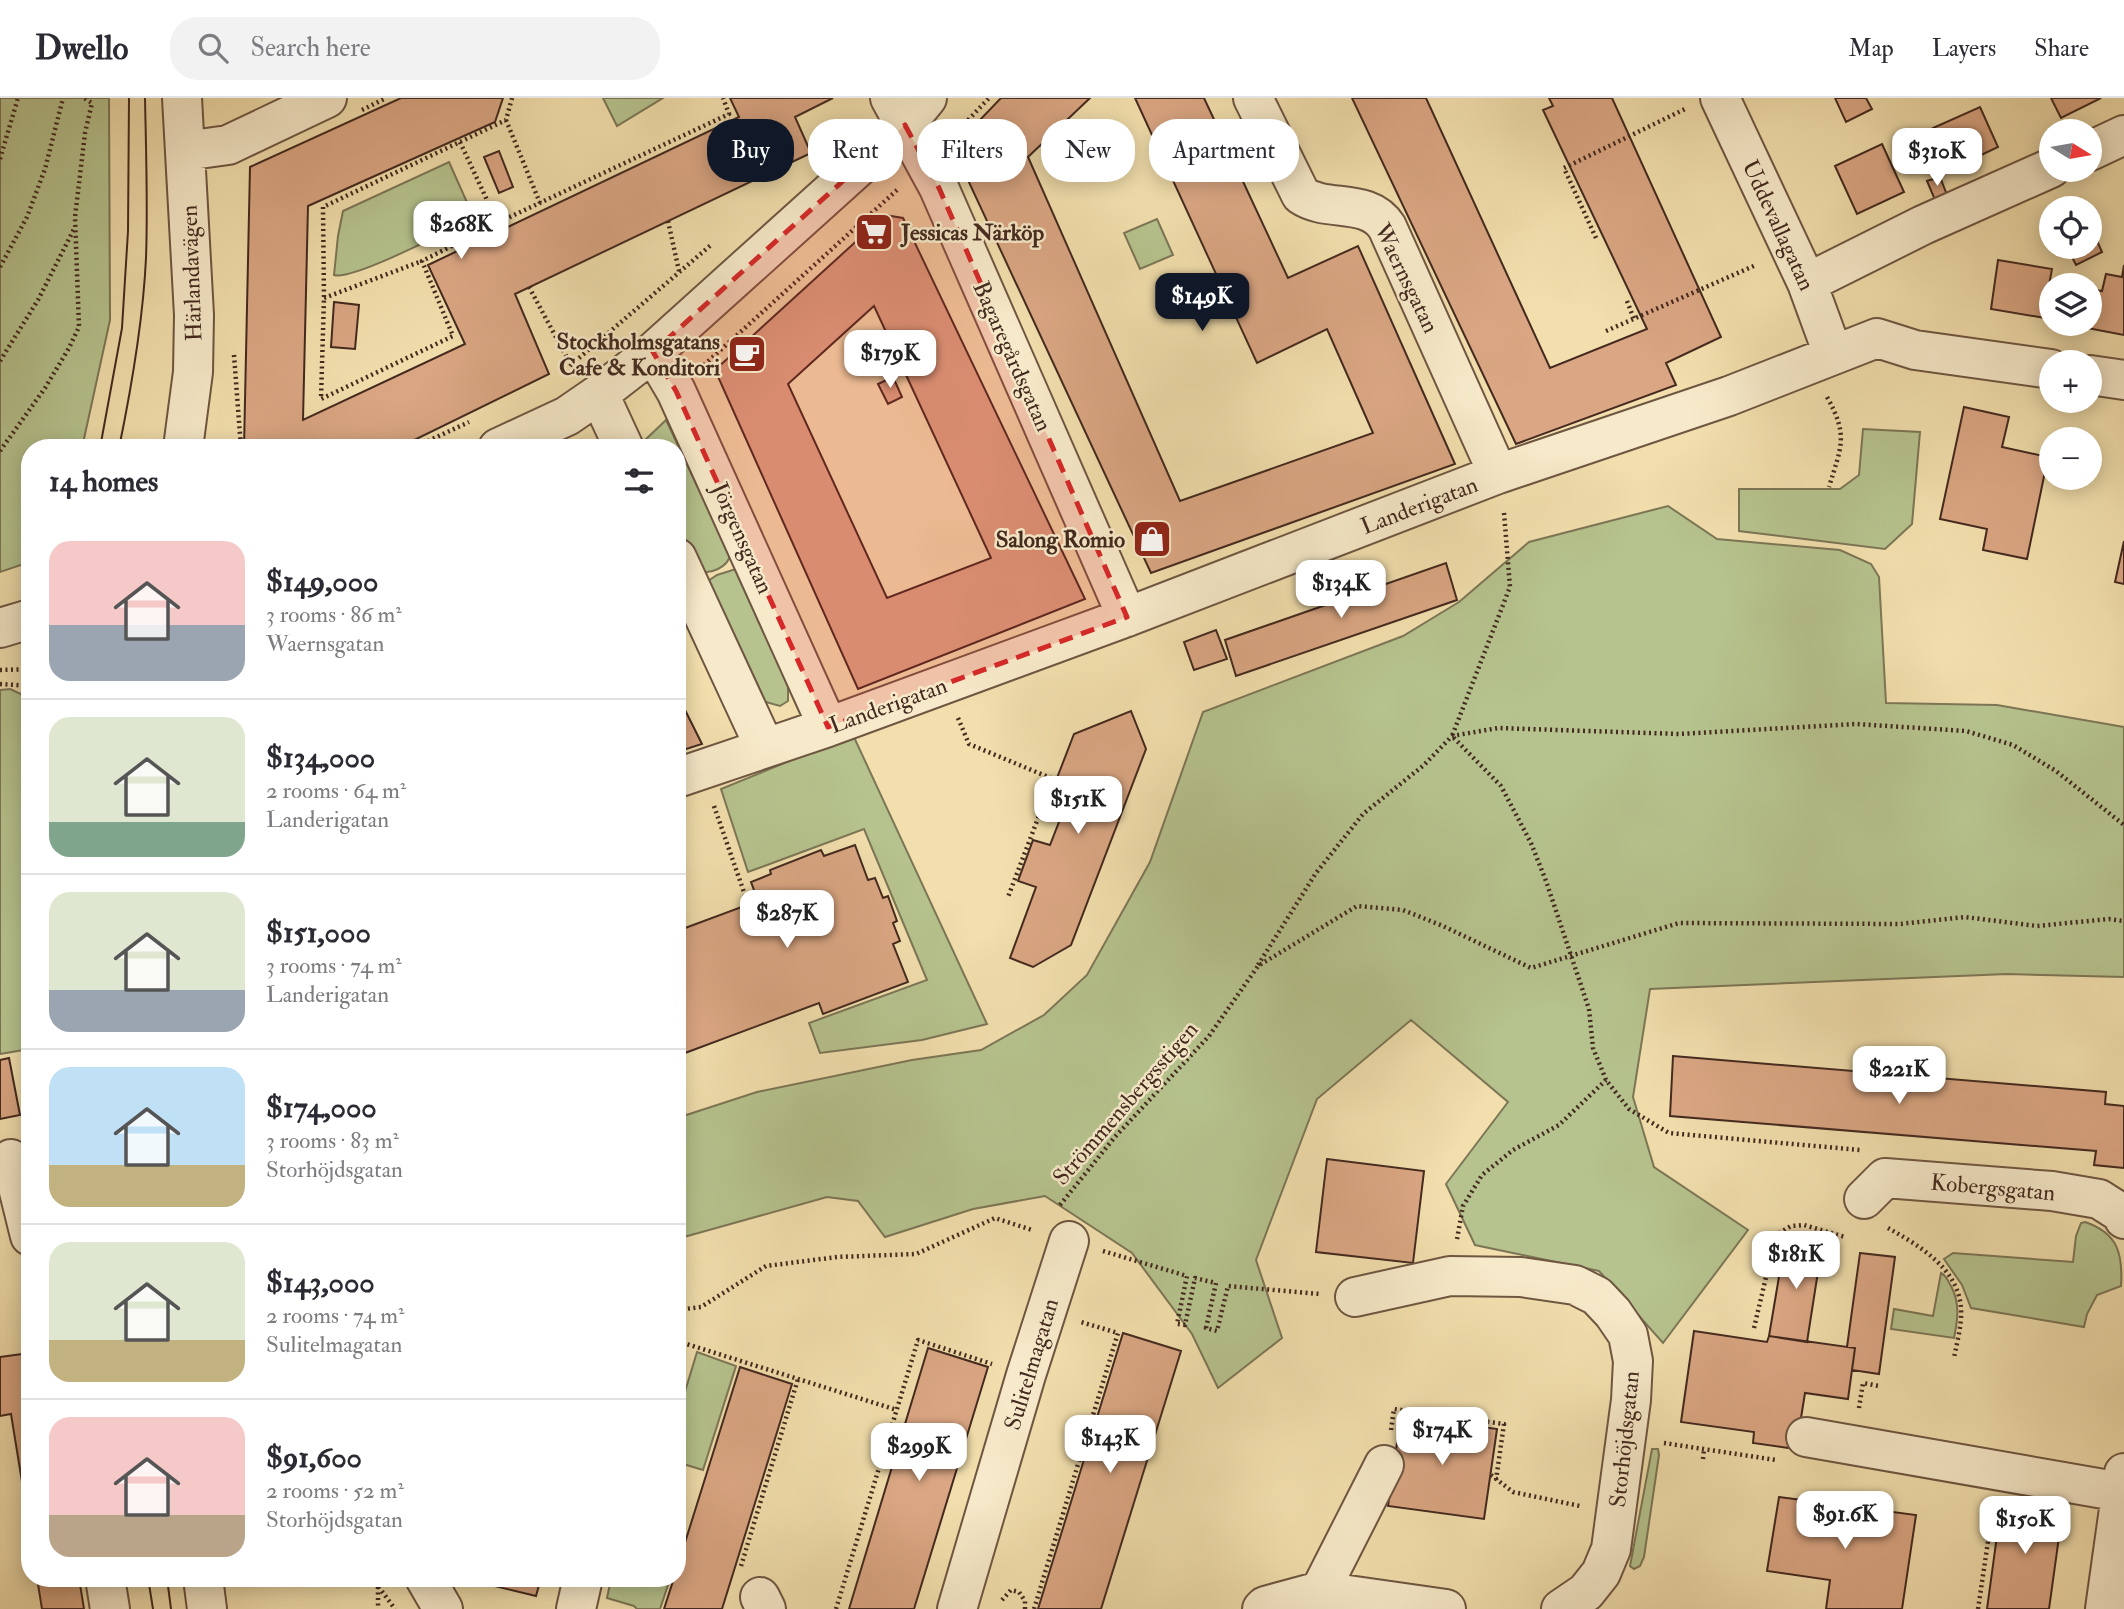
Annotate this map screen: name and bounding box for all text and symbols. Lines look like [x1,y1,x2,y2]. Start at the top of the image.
search box [170,17,660,80]
text: Dwello [35,28,128,69]
icon: search [194,29,232,67]
text: Search here [250,32,371,64]
text: Map [1849,33,1894,64]
text: Layers [1932,33,1996,64]
text: Share [2034,33,2089,64]
chip: Buy [707,119,794,182]
chip: Rent [808,119,903,182]
chip: Filters [917,119,1027,182]
chip: New [1041,119,1135,182]
chip: Apartment [1149,119,1299,182]
north arrow [2039,119,2102,182]
map controls [2039,119,2102,490]
pin: $310K [1888,129,1986,188]
text: $310K [1908,136,1966,165]
street label: Uddevallagatan [1736,155,1822,295]
button: locate [2039,196,2102,259]
pin: $268K [412,202,510,261]
street label: Härlandavägen [175,204,208,342]
text: $268K [429,209,493,238]
supermarket icon: Jessicas Närköp [853,211,895,253]
place label: Jessicas Närköp [900,218,1044,248]
street label: Waernsgatan [1367,218,1446,338]
button: layers [2039,273,2102,336]
pin: $149K [1153,274,1251,333]
street label: Bagaregårdsgatan [966,277,1059,436]
text: $149K [1171,281,1233,310]
place label: Stockholmsgatans Cafe & Konditori [556,327,720,382]
pin: $179K [841,330,939,390]
cafe icon: Stockholmsgatans Cafe & Konditori [726,333,768,375]
text: $179K [860,338,920,367]
button: + [2039,350,2102,413]
button: − [2039,427,2102,490]
icon: filters [620,462,658,500]
text: 14 homes [49,463,158,500]
street label: Landerigatan [1357,470,1482,541]
street label: Jörgensgatan [705,477,780,598]
shop icon: Salong Romio [1131,518,1173,560]
place label: Salong Romio [996,525,1125,555]
pin: $134K [1292,560,1390,620]
text: $149,000 [266,563,379,600]
text: $134K [1312,568,1370,597]
icon: home [105,569,189,653]
text: 3 rooms · 86 m² [266,600,402,629]
text: Waernsgatan [266,629,384,658]
street label: Landerigatan [825,671,951,740]
text: $134,000 [266,739,375,776]
icon: home [105,745,189,829]
text: 2 rooms · 64 m² [266,776,406,805]
pin: $151K [1029,776,1127,836]
text: $151K [1050,784,1106,813]
text: Landerigatan [266,805,389,834]
pin: $287K [738,890,836,950]
text: $287K [756,898,818,927]
text: $151,000 [266,914,371,951]
icon: home [105,920,189,1004]
text: 3 rooms · 74 m² [266,951,402,980]
text: Landerigatan [266,980,389,1009]
street label: Strömmensbergsstigen [1046,1015,1205,1191]
pin: $221K [1850,1046,1948,1106]
text: $221K [1869,1054,1929,1083]
text: $174,000 [266,1089,377,1126]
icon: home [105,1095,189,1179]
text: 3 rooms · 83 m² [266,1126,399,1155]
text: Storhöjdsgatan [266,1155,403,1184]
street label: Kobergsgatan [1929,1168,2057,1207]
pin: $181K [1747,1232,1845,1291]
text: $181K [1768,1239,1824,1268]
text: $143,000 [266,1264,375,1301]
icon: home [105,1270,189,1354]
street label: Sulitelmagatan [998,1295,1065,1434]
text: 2 rooms · 74 m² [266,1301,405,1330]
text: Sulitelmagatan [266,1330,402,1359]
street label: Storhöjdsgatan [1603,1369,1646,1509]
pin: $174K [1393,1408,1491,1467]
text: $174K [1412,1415,1472,1444]
pin: $143K [1061,1416,1159,1475]
text: $143K [1081,1423,1139,1452]
pin: $299K [870,1424,968,1483]
text: $299K [887,1431,951,1460]
text: $91,600 [266,1439,362,1476]
icon: home [105,1445,189,1529]
text: 2 rooms · 52 m² [266,1476,404,1505]
pin: $91.6K [1788,1492,1902,1551]
pin: $150K [1976,1496,2074,1556]
text: $91.6K [1812,1499,1878,1528]
text: $150K [1996,1504,2054,1533]
text: Storhöjdsgatan [266,1505,403,1534]

